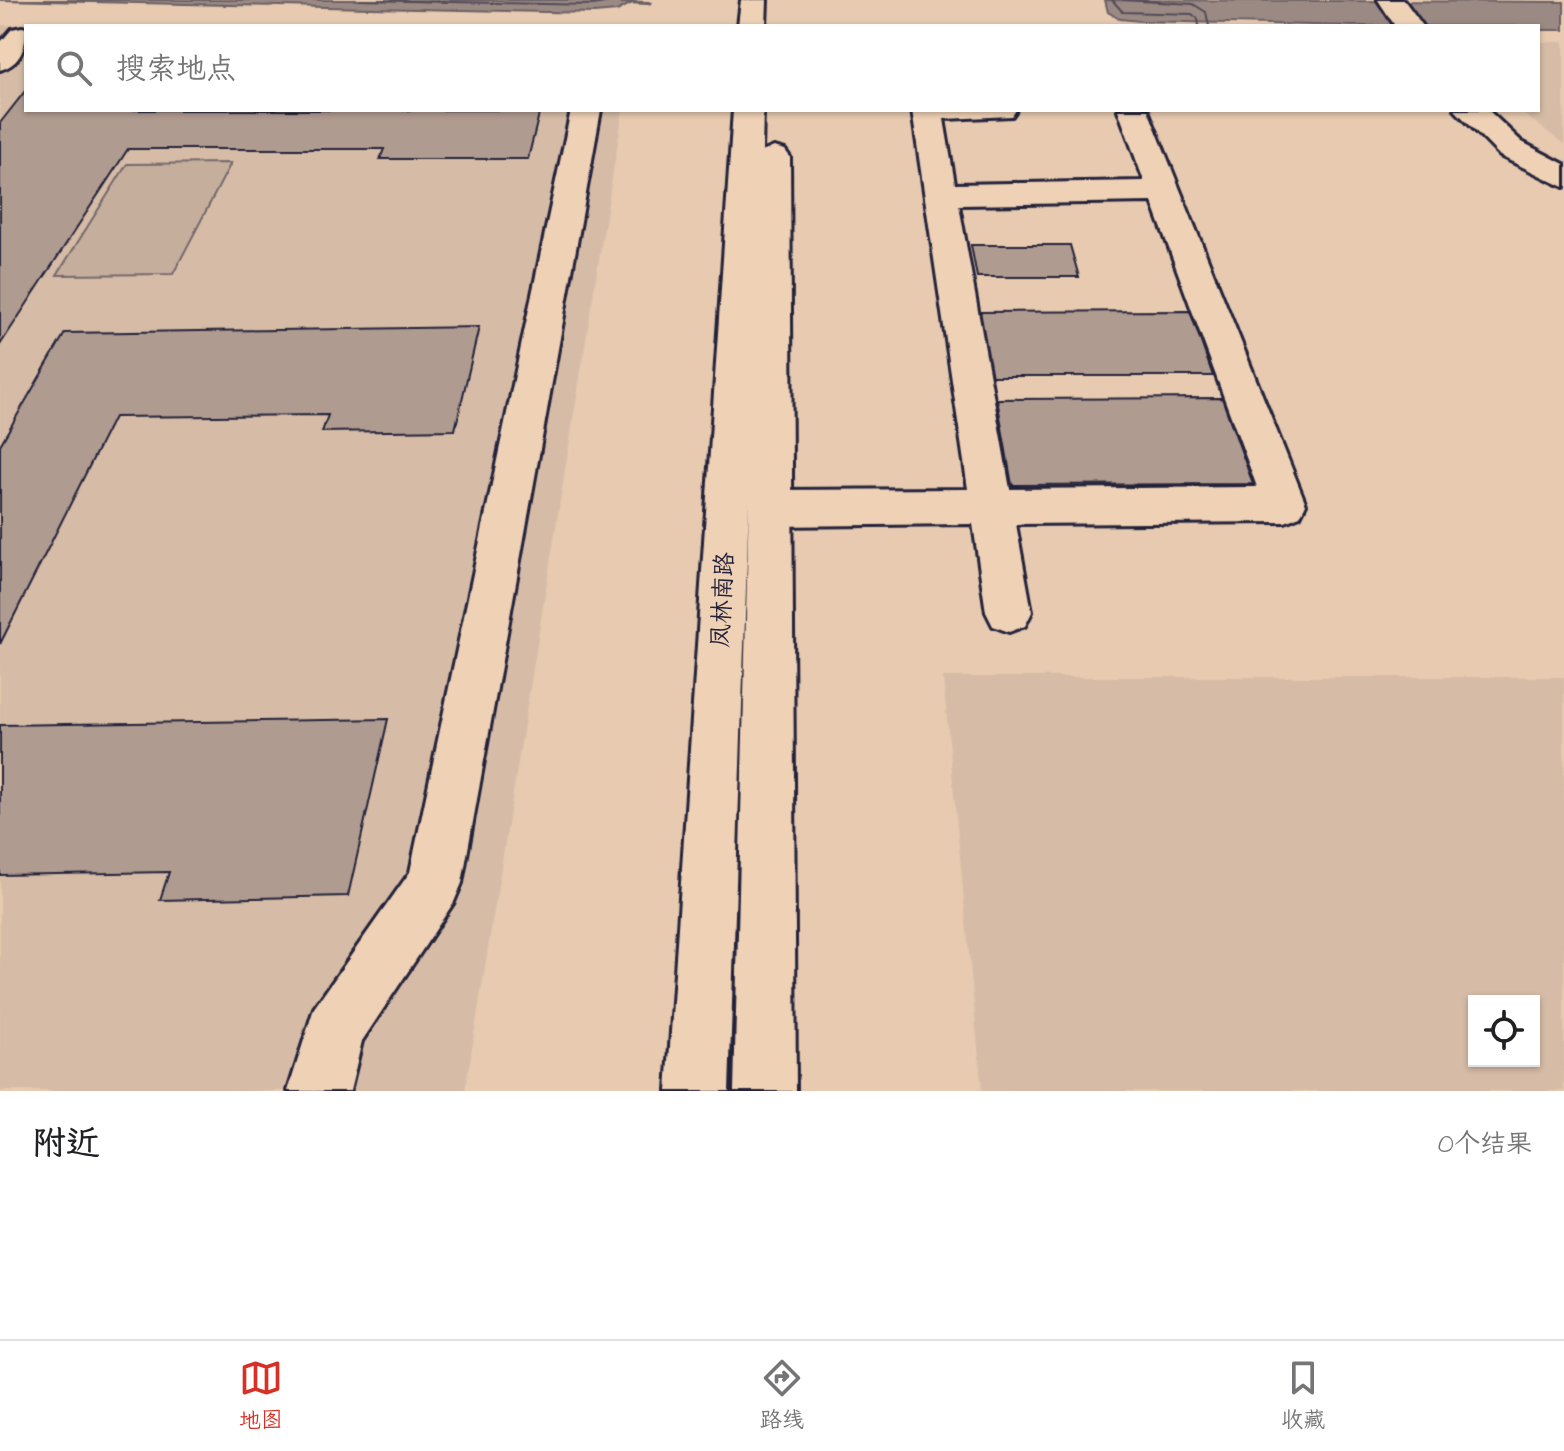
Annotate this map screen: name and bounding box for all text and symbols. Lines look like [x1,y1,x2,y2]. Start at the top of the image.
search box [24,24,1540,112]
icon: search [52,46,96,90]
text: 搜索地点 [116,48,236,90]
street label: 凤林南路 [704,551,742,649]
map controls [1468,995,1540,1067]
button: locate [1468,995,1540,1067]
text: 附近 [32,1120,100,1168]
text: 0个结果 [1438,1126,1532,1162]
tab: 地图 [239,1356,283,1436]
tab: 路线 [760,1356,804,1436]
tab: 收藏 [1281,1356,1325,1436]

